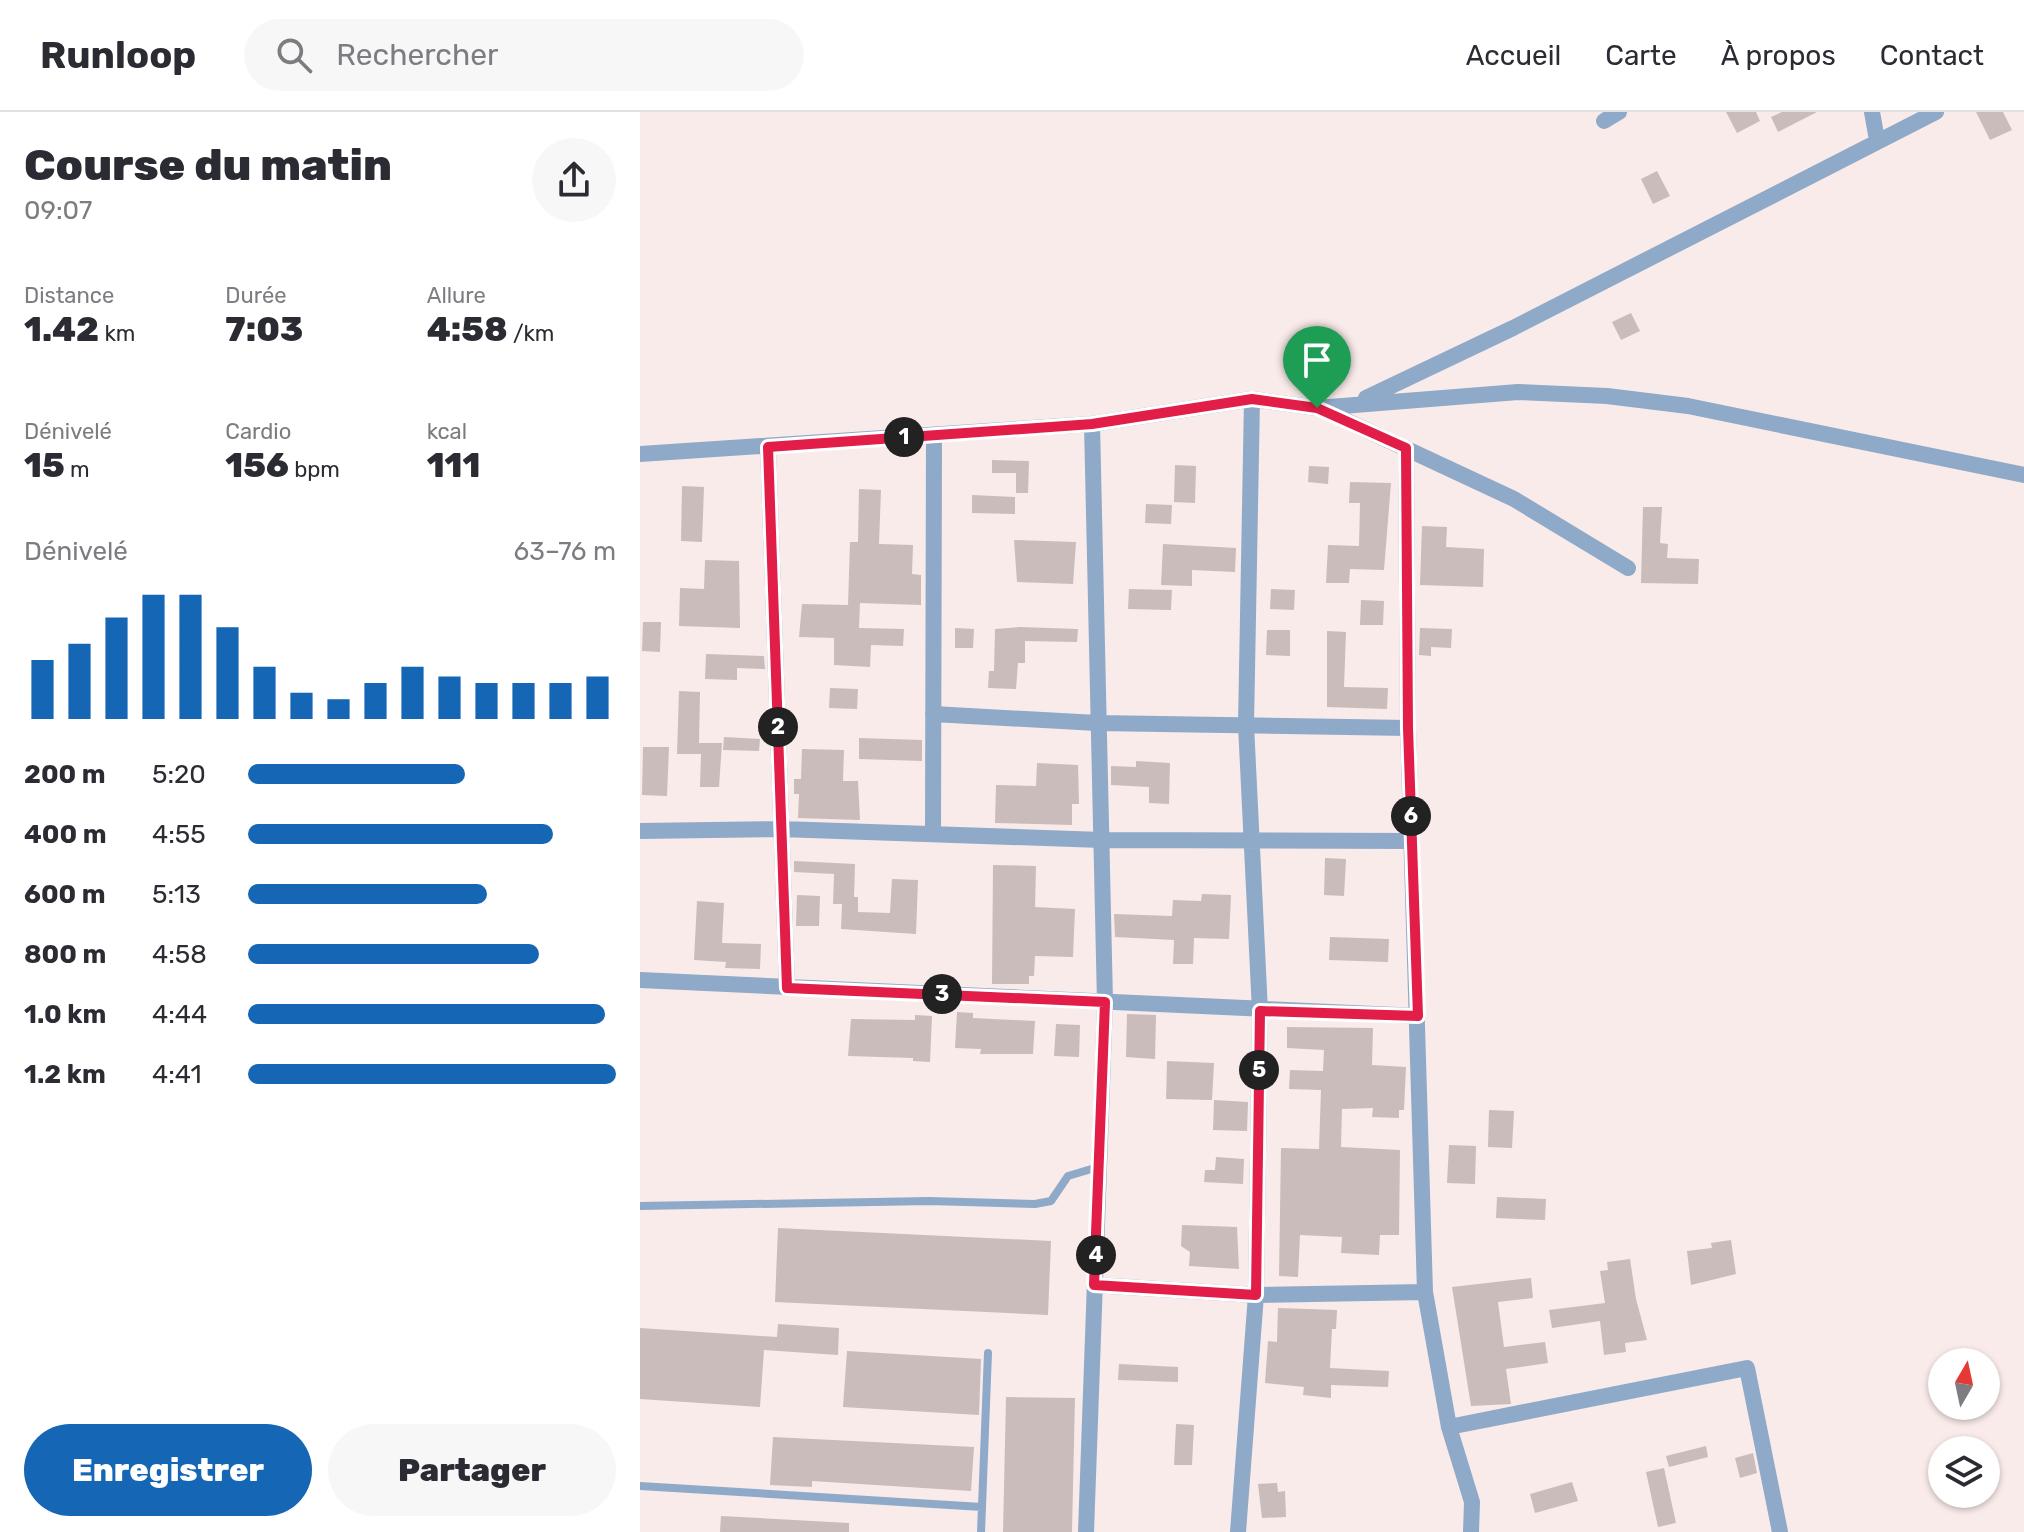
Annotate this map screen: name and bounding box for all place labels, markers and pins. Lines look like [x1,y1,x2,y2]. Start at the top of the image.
pin [1283,326,1351,408]
pin: 1 [884,417,924,457]
pin: 2 [758,707,798,747]
pin: 6 [1391,796,1431,836]
pin: 3 [922,974,962,1014]
pin: 5 [1239,1050,1279,1090]
pin: 4 [1076,1235,1116,1275]

